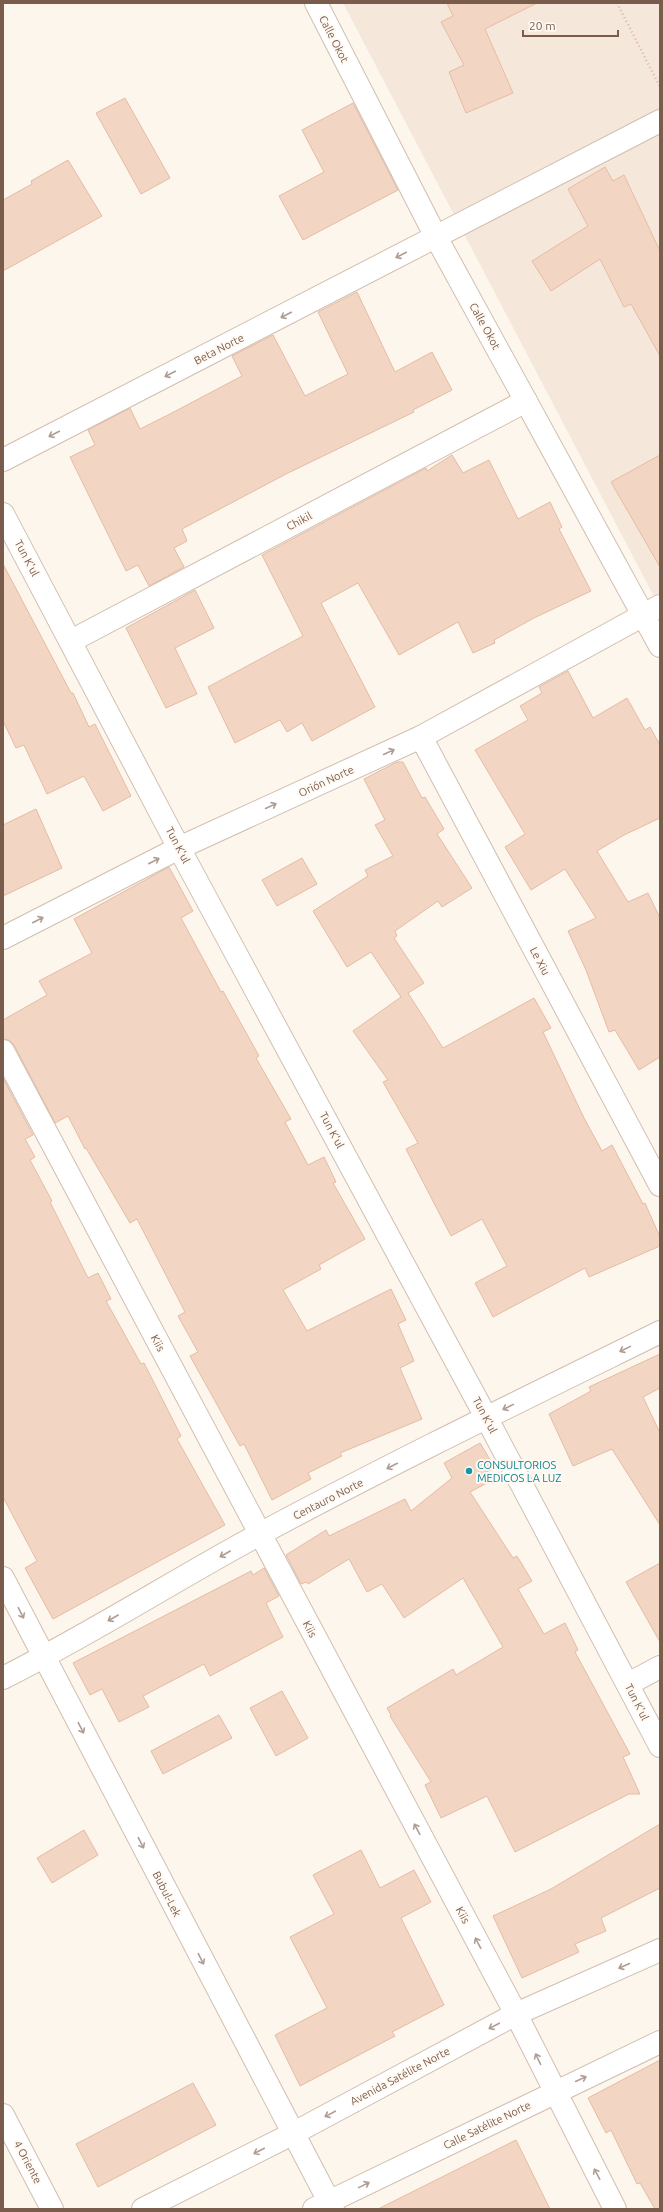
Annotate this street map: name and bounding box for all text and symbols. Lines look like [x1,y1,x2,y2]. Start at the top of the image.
scale bar [523,12,618,38]
street label: Calle Okot [317,13,351,65]
text: 20 m [529,19,556,32]
one-way arrow [395,252,407,259]
street label: Calle Okot [467,301,503,352]
one-way arrow [280,311,292,319]
street label: Beta Norte [192,331,246,367]
one-way arrow [164,371,176,378]
one-way arrow [49,430,61,438]
street label: Chikil [284,509,314,533]
street label: Tun K'ul [12,538,42,578]
one-way arrow [383,748,395,755]
street label: Orión Norte [297,763,355,799]
one-way arrow [265,802,277,809]
street label: Tun K'ul [163,825,193,865]
one-way arrow [147,857,159,864]
one-way arrow [32,916,44,923]
street label: Le Xiu [528,945,552,977]
street label: Tun K'ul [317,1110,347,1150]
street label: Kiis [149,1333,167,1354]
one-way arrow [619,1346,631,1354]
street label: Tun K'ul [470,1395,500,1435]
one-way arrow [503,1404,515,1411]
place label: CONSULTORIOS MEDICOS LA LUZ [477,1459,562,1484]
one-way arrow [387,1463,399,1470]
marker: CONSULTORIOS MEDICOS LA LUZ [464,1466,474,1476]
street label: Centauro Norte [291,1476,365,1522]
one-way arrow [220,1550,232,1558]
one-way arrow [18,1606,25,1618]
one-way arrow [107,1615,119,1623]
street label: Kiis [301,1619,319,1640]
street label: Tun K'ul [623,1682,651,1722]
one-way arrow [78,1722,85,1734]
one-way arrow [413,1823,420,1835]
one-way arrow [138,1837,145,1849]
street label: Bubul-Lek [150,1869,184,1919]
street label: Kiis [454,1905,472,1926]
one-way arrow [474,1937,482,1949]
one-way arrow [198,1952,205,1964]
one-way arrow [619,1963,631,1970]
one-way arrow [488,2023,500,2031]
street label: Avenida Satélite Norte [348,2045,452,2107]
one-way arrow [534,2053,541,2065]
one-way arrow [575,2075,587,2082]
street label: Calle Satélite Norte [441,2099,533,2151]
one-way arrow [324,2111,336,2118]
street label: 4 Oriente [12,2139,44,2185]
one-way arrow [254,2147,266,2155]
one-way arrow [593,2169,601,2181]
one-way arrow [357,2181,369,2188]

